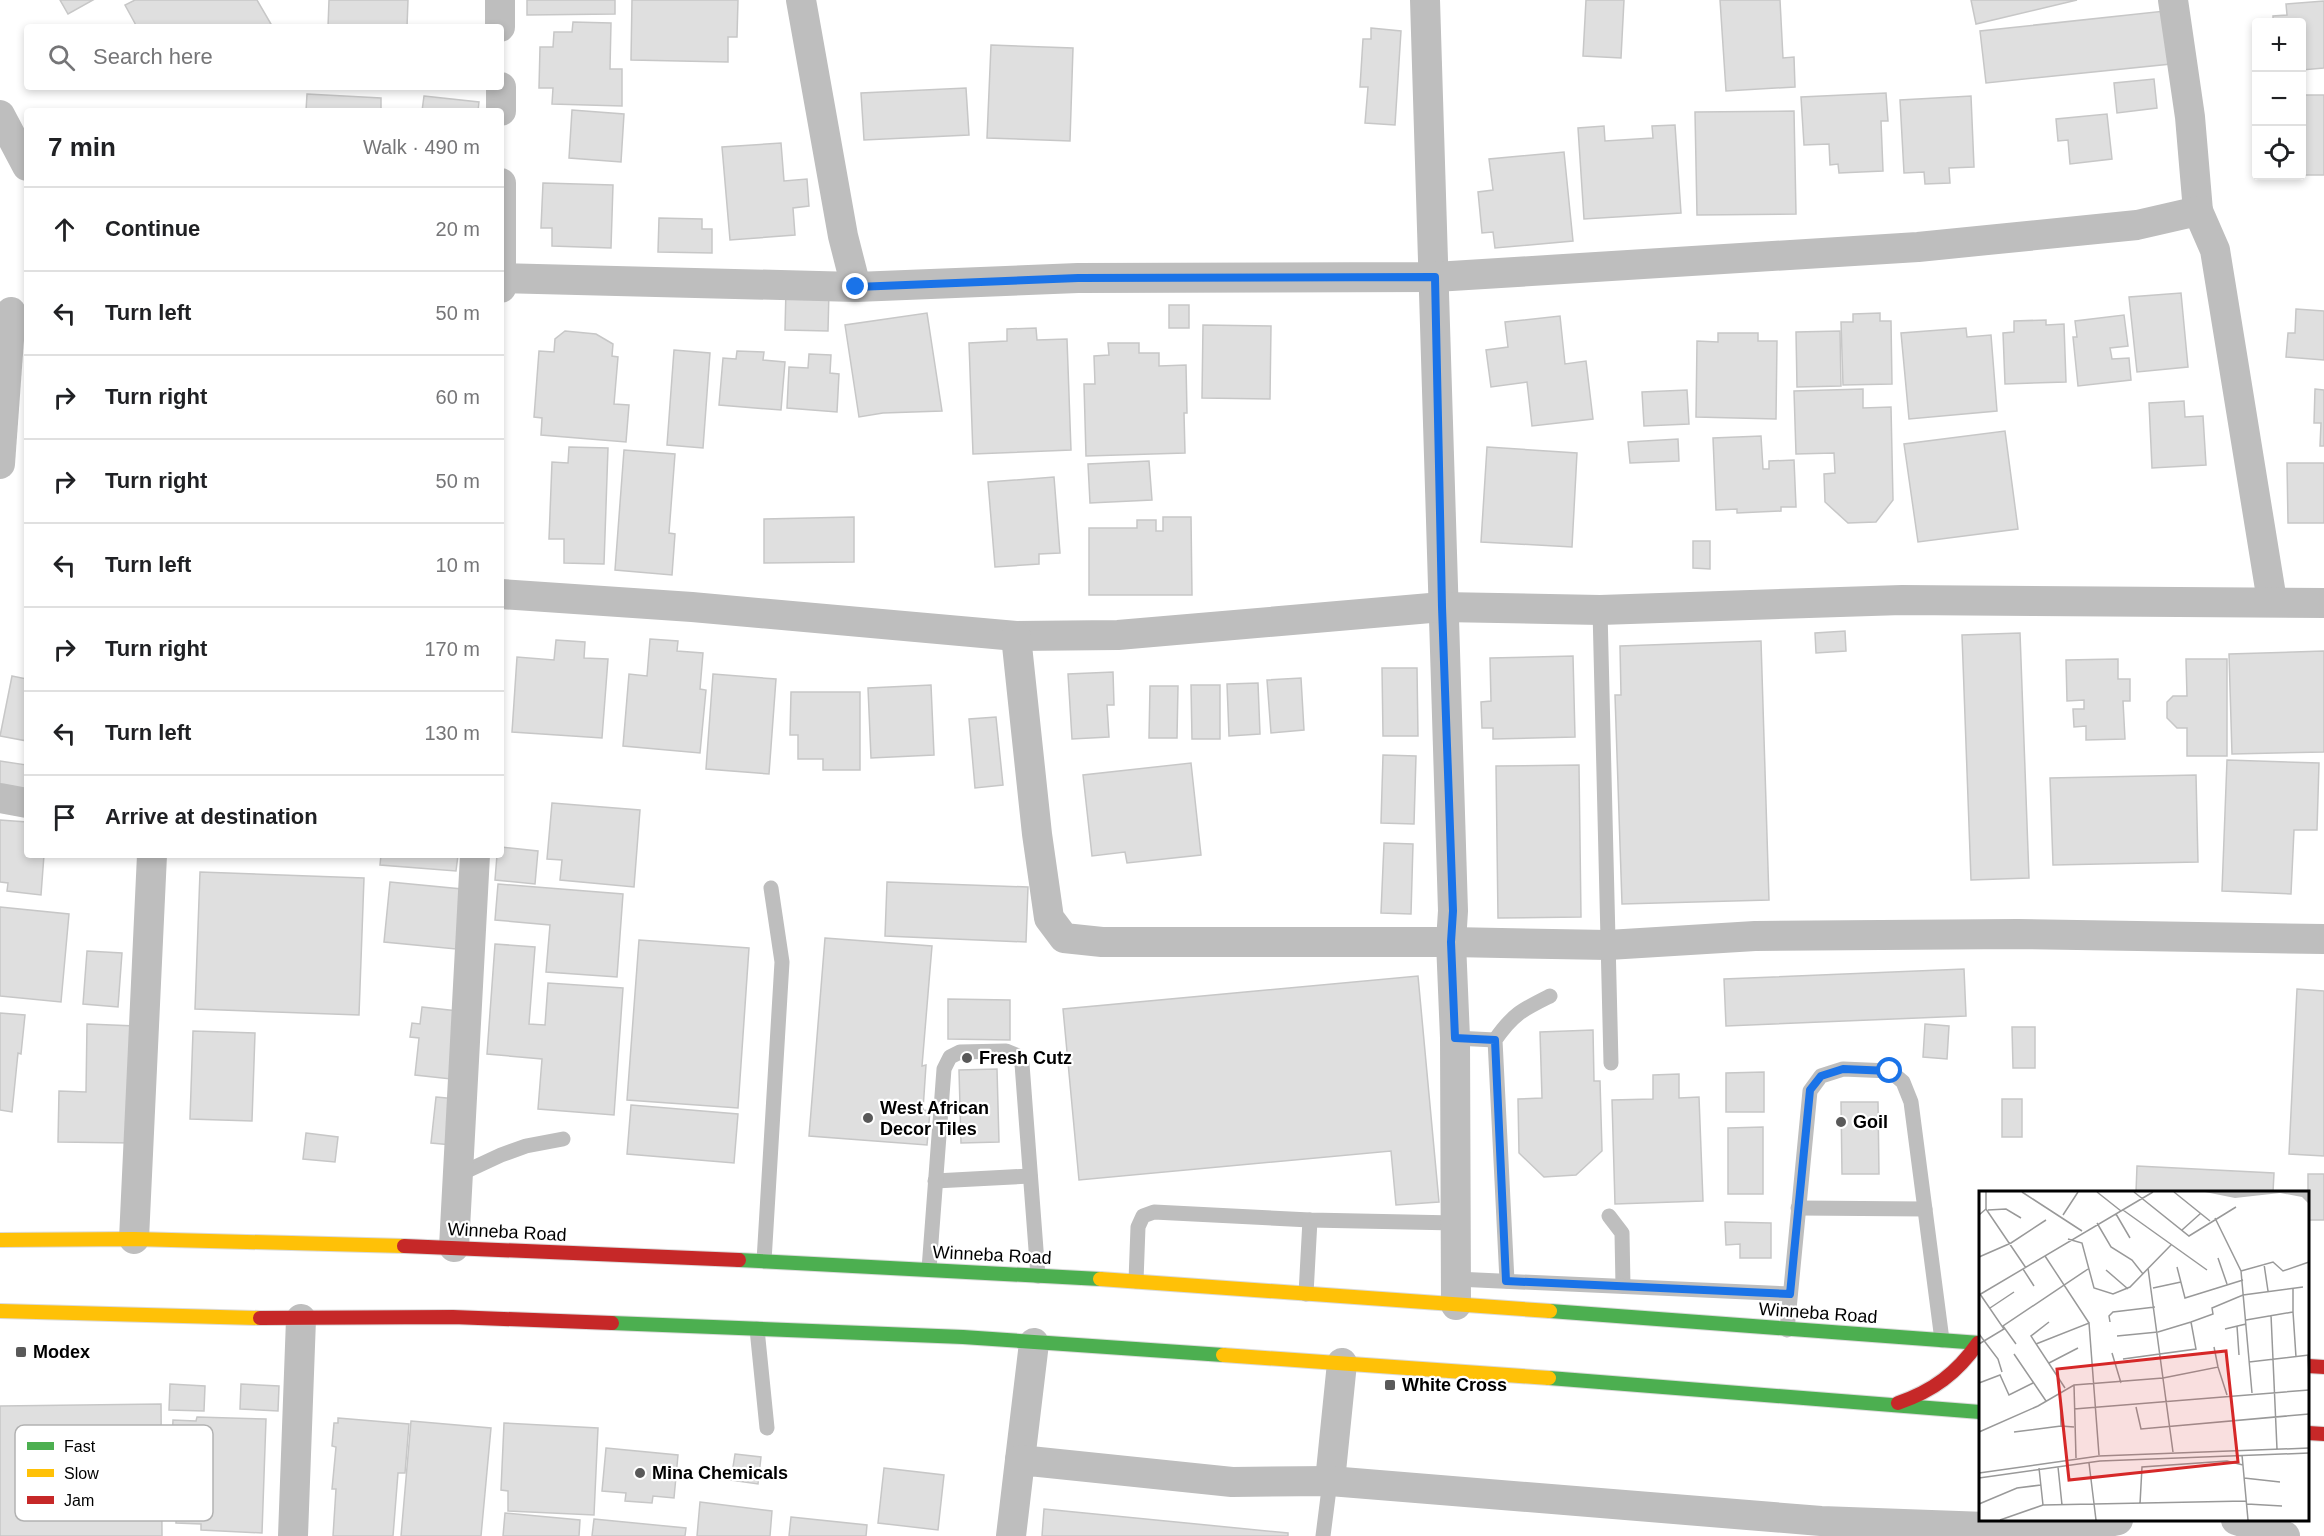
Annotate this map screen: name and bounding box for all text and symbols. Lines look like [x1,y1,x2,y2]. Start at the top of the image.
map controls [2252,18,2306,180]
button: + [2252,18,2306,72]
search box [24,24,504,90]
icon: search [45,41,78,74]
text: Search here [93,44,213,69]
button: − [2252,72,2306,126]
button: locate [2252,126,2306,180]
text: 7 min [48,132,116,162]
text: Walk · 490 m [363,136,480,158]
icon: ahead [48,213,81,246]
text: Continue [105,216,200,241]
text: 20 m [436,218,480,240]
route end [842,273,868,299]
icon: left [48,297,81,330]
text: Turn left [105,300,191,325]
text: 50 m [436,302,480,324]
icon: right [48,381,81,414]
text: Turn right [105,384,207,409]
text: 60 m [436,386,480,408]
icon: right [48,465,81,498]
text: Turn right [105,468,207,493]
text: 50 m [436,470,480,492]
icon: left [48,549,81,582]
text: Turn left [105,552,191,577]
text: 10 m [436,554,480,576]
icon: right [48,633,81,666]
text: Turn right [105,636,207,661]
text: 170 m [424,638,480,660]
icon: left [48,717,81,750]
text: Turn left [105,720,191,745]
text: 130 m [424,722,480,744]
icon: arrive [48,801,81,834]
text: Arrive at destination [105,804,318,829]
place label: Fresh Cutz [979,1048,1072,1068]
marker: Fresh Cutz [960,1051,974,1065]
route start [1876,1057,1902,1083]
place label: West African Decor Tiles [880,1098,989,1139]
marker: West African Decor Tiles [861,1111,875,1125]
place label: Goil [1853,1112,1888,1132]
marker: Goil [1834,1115,1848,1129]
inset map [1979,1191,2309,1521]
street label: Winneba Road [447,1219,567,1245]
street label: Winneba Road [932,1242,1052,1268]
street label: Winneba Road [1758,1299,1878,1327]
place label: Modex [33,1342,90,1362]
marker: Modex [14,1345,28,1359]
place label: White Cross [1402,1375,1507,1395]
marker: White Cross [1383,1378,1397,1392]
legend [15,1425,213,1521]
text: Fast [64,1438,96,1455]
place label: Mina Chemicals [652,1463,788,1483]
text: Slow [64,1465,99,1482]
marker: Mina Chemicals [633,1466,647,1480]
text: Jam [64,1492,94,1509]

